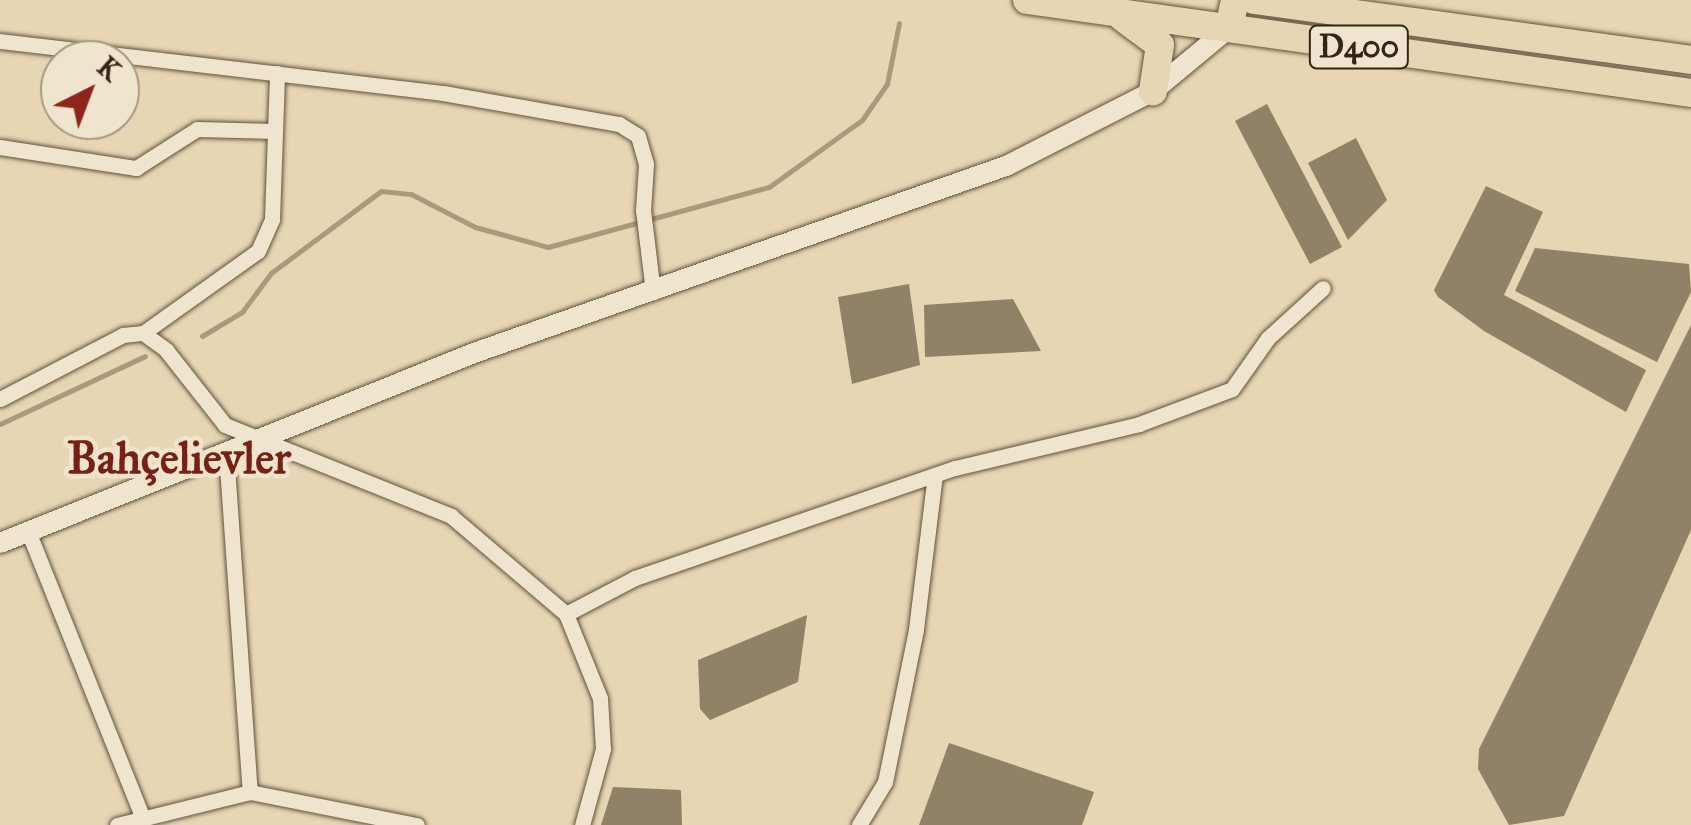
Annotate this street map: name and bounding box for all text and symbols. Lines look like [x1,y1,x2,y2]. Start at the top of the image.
road number: D400 [1306,20,1412,74]
north arrow [40,40,140,140]
text: K [90,49,128,88]
district label: Bahçelievler [67,431,291,485]

